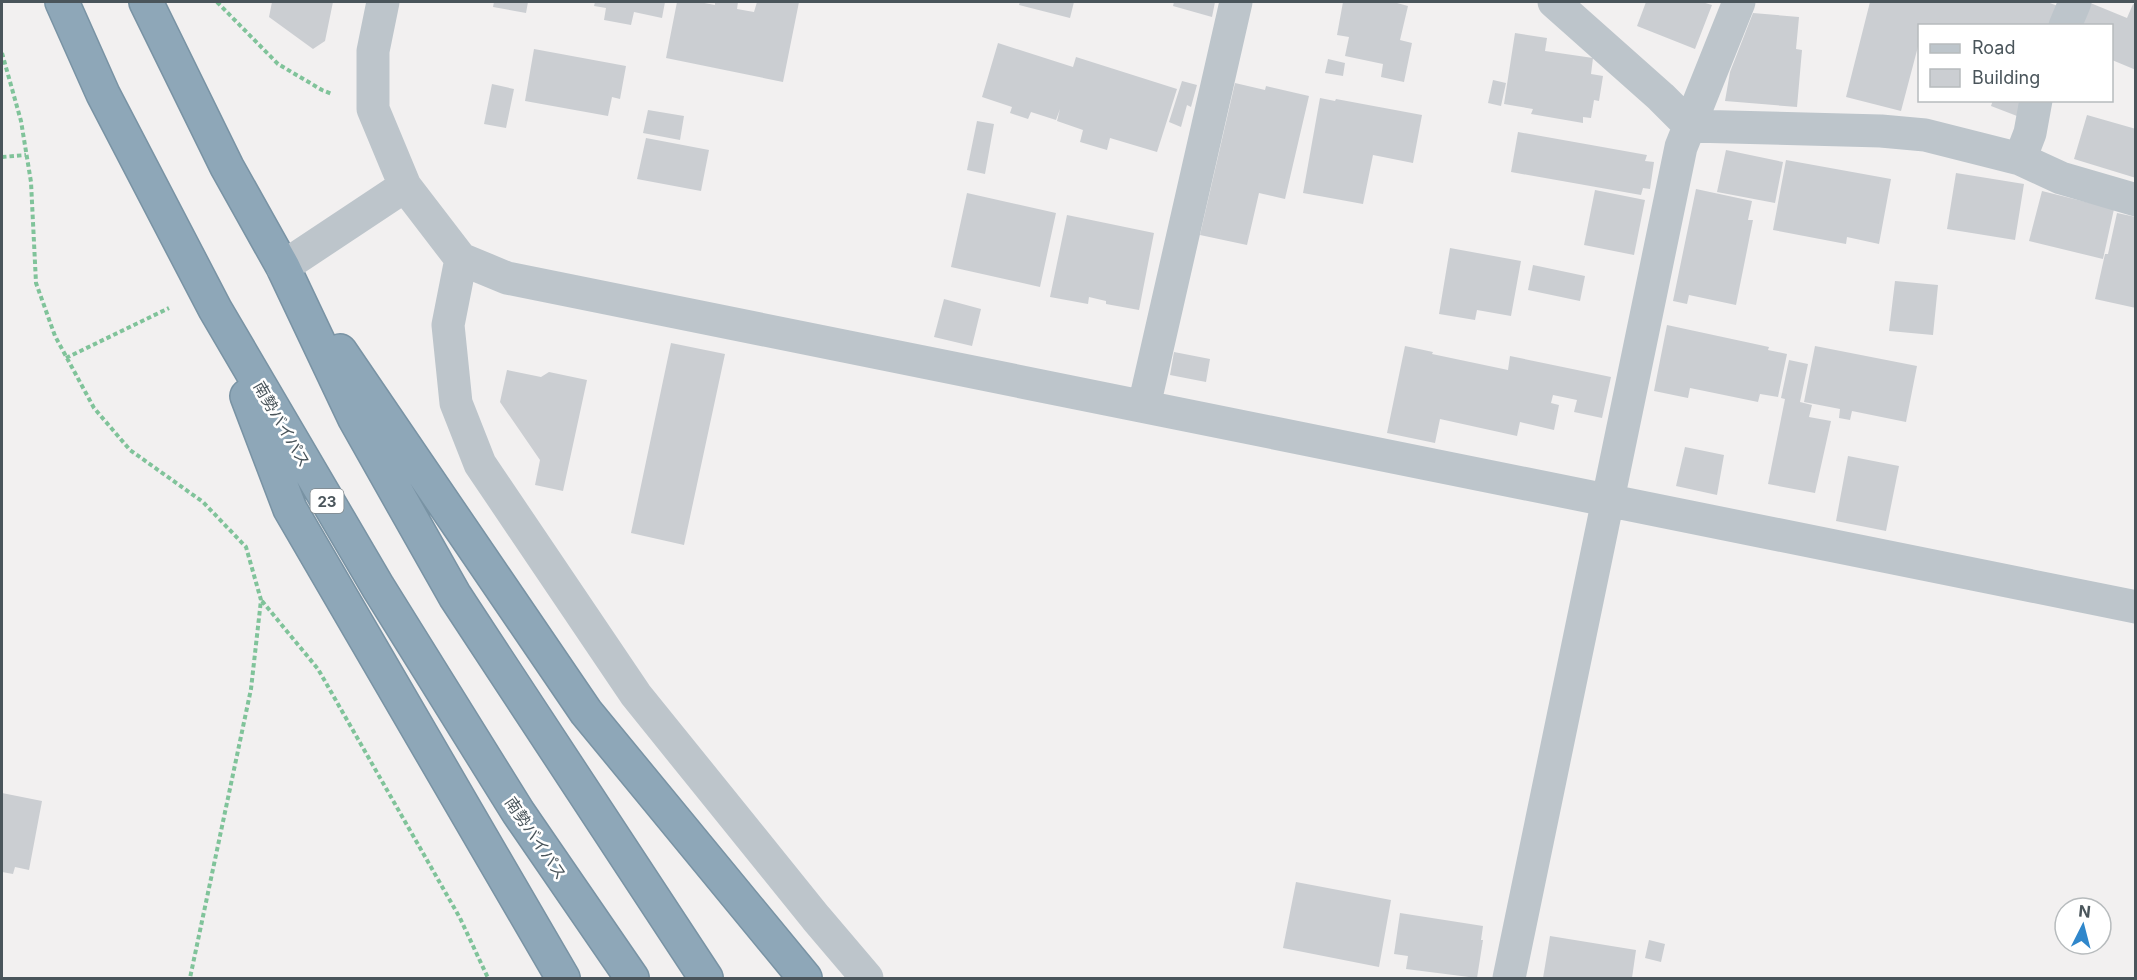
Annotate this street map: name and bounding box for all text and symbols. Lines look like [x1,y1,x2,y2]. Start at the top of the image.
legend [1918,24,2113,102]
text: Road [1972,37,2015,58]
text: Building [1972,67,2040,88]
street label: 南勢バイパス [249,378,315,470]
road number: 23 [310,489,344,513]
street label: 南勢バイパス [501,793,571,883]
north arrow [2053,896,2113,956]
text: N [2077,900,2092,922]

